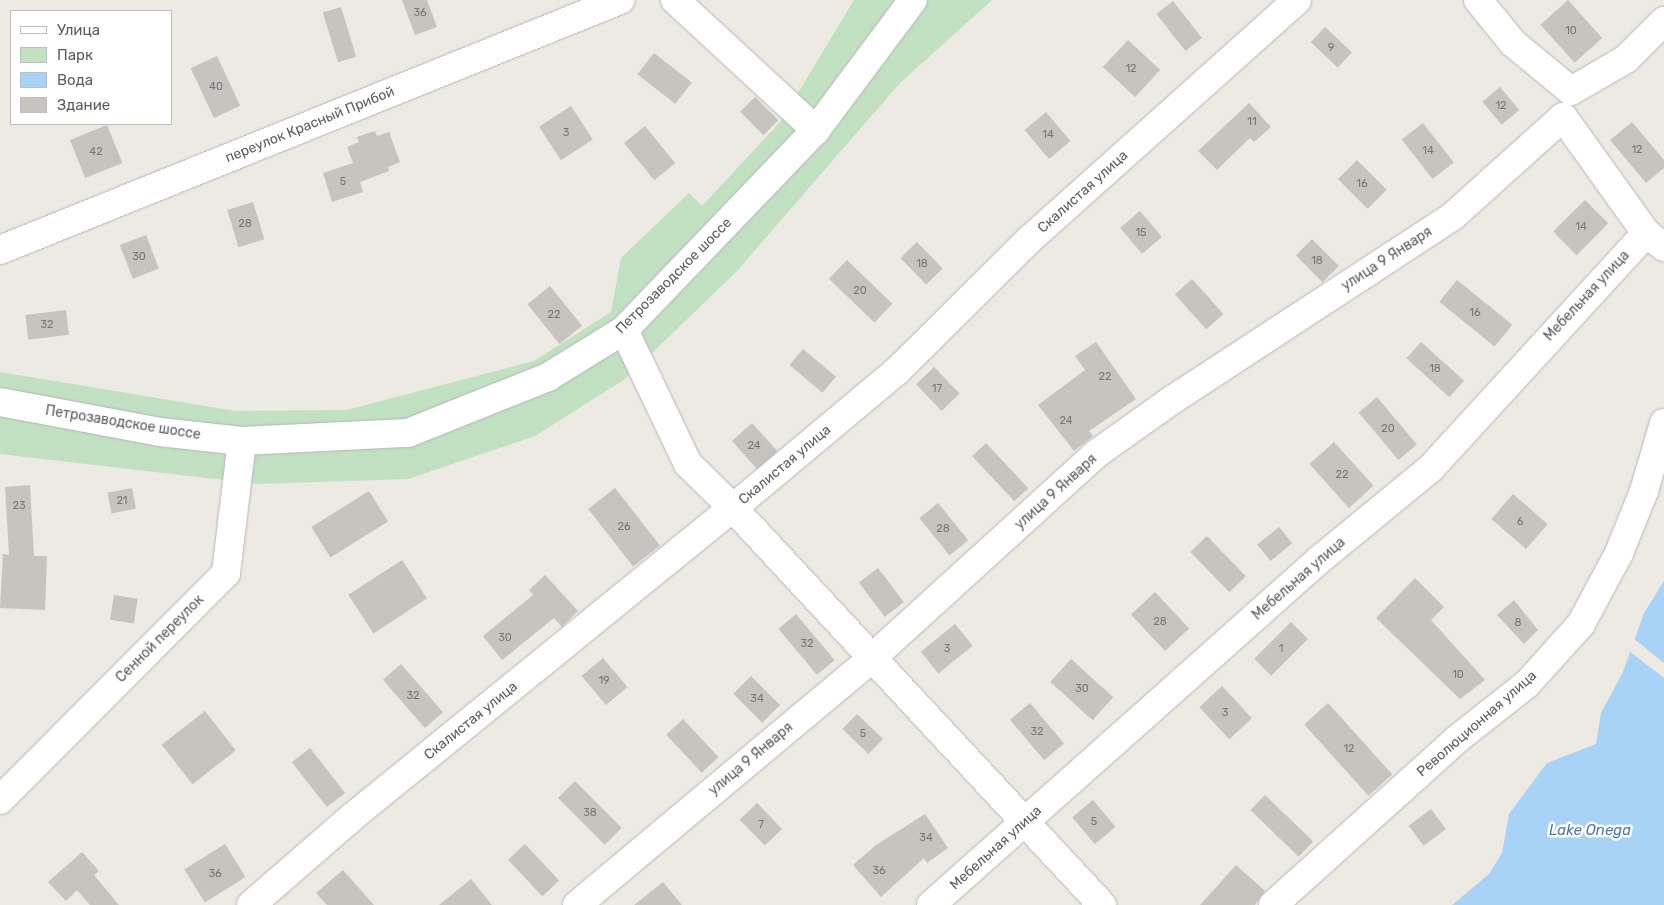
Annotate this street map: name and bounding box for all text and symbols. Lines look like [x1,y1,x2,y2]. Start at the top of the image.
house number: 36 [413,6,427,20]
legend [10,10,172,125]
text: Улица [57,21,100,39]
house number: 10 [1565,24,1577,38]
house number: 9 [1328,41,1334,55]
text: Парк [57,46,93,64]
house number: 12 [1125,62,1137,76]
text: Вода [57,71,93,89]
house number: 40 [209,80,223,94]
street label: переулок Красный Прибой [223,83,397,167]
text: Здание [57,96,110,114]
house number: 12 [1495,99,1507,113]
house number: 11 [1247,115,1257,129]
house number: 3 [563,126,569,140]
house number: 14 [1042,128,1054,142]
house number: 12 [1631,143,1643,157]
house number: 14 [1422,144,1434,158]
house number: 42 [89,145,103,159]
street label: Скалистая улица [1035,147,1131,237]
house number: 5 [340,175,346,189]
house number: 16 [1356,177,1368,191]
street label: Петрозаводское шоссе [613,215,735,337]
house number: 28 [238,217,252,231]
house number: 14 [1575,220,1587,234]
street label: улица 9 Января [1338,223,1436,295]
house number: 15 [1135,226,1147,240]
street label: Мебельная улица [1541,247,1633,345]
house number: 30 [132,250,146,264]
house number: 18 [1311,254,1323,268]
house number: 18 [916,257,928,271]
house number: 20 [853,284,867,298]
house number: 16 [1469,306,1481,320]
house number: 22 [548,308,560,322]
house number: 32 [40,318,54,332]
house number: 18 [1429,362,1441,376]
house number: 22 [1099,370,1111,384]
house number: 17 [932,382,942,396]
street label: Петрозаводское шоссе [44,402,202,444]
house number: 24 [1059,414,1073,428]
street label: Скалистая улица [735,422,835,508]
house number: 20 [1381,422,1395,436]
house number: 24 [747,439,761,453]
street label: улица 9 Января [1011,451,1101,533]
house number: 22 [1336,468,1348,482]
house number: 21 [116,494,128,508]
house number: 23 [12,499,26,513]
house number: 6 [1517,515,1523,529]
house number: 26 [617,520,631,534]
house number: 28 [936,522,950,536]
street label: Мебельная улица [1249,534,1349,624]
street label: Сенной переулок [113,592,207,686]
house number: 28 [1153,615,1167,629]
house number: 8 [1515,616,1521,630]
house number: 30 [498,631,512,645]
house number: 32 [800,637,814,651]
house number: 3 [944,642,950,656]
house number: 1 [1279,642,1283,656]
street label: Революционная улица [1414,667,1540,781]
house number: 10 [1452,668,1464,682]
house number: 19 [598,674,610,688]
street label: Скалистая улица [421,678,521,764]
house number: 30 [1075,682,1089,696]
house number: 32 [406,689,420,703]
house number: 34 [750,692,764,706]
house number: 3 [1222,706,1228,720]
street label: улица 9 Января [705,719,797,799]
house number: 32 [1030,725,1044,739]
house number: 5 [860,727,866,741]
house number: 12 [1343,742,1355,756]
street label: Мебельная улица [947,802,1045,894]
house number: 38 [583,806,597,820]
house number: 5 [1091,815,1097,829]
house number: 7 [758,818,764,832]
water label: Lake Onega [1549,822,1631,840]
house number: 34 [919,831,933,845]
house number: 36 [872,864,886,878]
house number: 36 [208,867,222,881]

